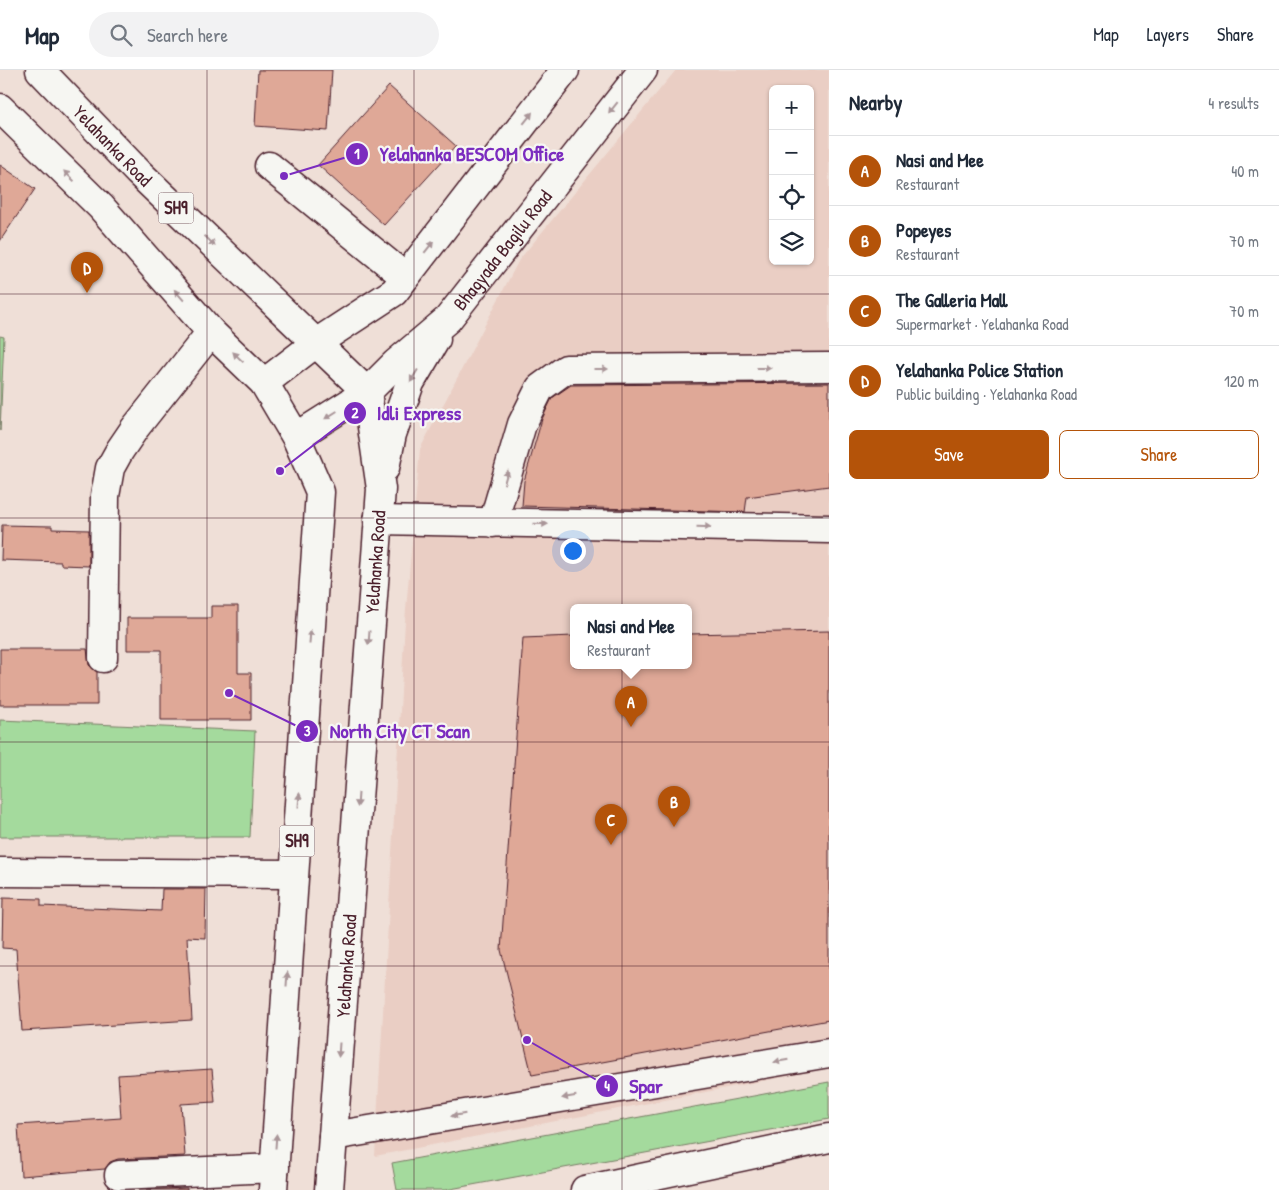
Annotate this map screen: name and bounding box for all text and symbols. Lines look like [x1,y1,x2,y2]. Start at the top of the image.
search box [89,12,439,57]
text: Map [25,19,59,51]
icon: search [107,21,135,49]
text: Search here [147,22,228,48]
text: Map [1093,22,1119,47]
text: Layers [1147,22,1189,47]
text: Share [1217,22,1254,47]
map controls [769,85,814,265]
button: + [769,85,814,130]
text: Nearby [849,88,902,117]
text: 4 results [1208,92,1259,114]
street label: Yelahanka Road [68,99,158,192]
one-way arrow [608,101,619,114]
one-way arrow [523,111,533,125]
button: − [769,130,814,175]
callout: Yelahanka BESCOM Office [345,137,574,172]
text: Yelahanka BESCOM Office [380,140,564,167]
text: 1 [354,143,360,164]
text: Nasi and Mee [896,147,984,173]
text: A [861,160,869,182]
text: 40 m [1231,160,1259,182]
one-way arrow [63,170,75,182]
text: Restaurant [896,173,959,195]
button: locate [769,175,814,220]
street label: Bhagyada Bagilu Road [447,184,558,315]
road number: SH9 [158,192,194,224]
text: Popeyes [896,217,951,243]
button: layers [769,220,814,265]
text: B [861,230,869,252]
text: 70 m [1229,230,1259,252]
one-way arrow [204,235,216,247]
one-way arrow [423,241,434,254]
text: Restaurant [896,243,959,265]
pin: D [71,252,103,293]
text: The Galleria Mall [896,287,1007,313]
one-way arrow [173,290,185,302]
text: C [861,300,869,322]
text: 70 m [1229,300,1259,322]
text: Supermarket · Yelahanka Road [896,313,1069,335]
one-way arrow [232,351,244,363]
text: Yelahanka Police Station [896,357,1063,383]
one-way arrow [756,364,772,372]
one-way arrow [594,365,610,373]
one-way arrow [409,369,418,382]
text: D [861,370,869,392]
text: 120 m [1224,370,1259,392]
text: Public building · Yelahanka Road [896,383,1077,405]
callout: Idli Express [342,395,471,430]
text: Idli Express [377,399,461,427]
text: 2 [351,402,359,423]
one-way arrow [325,410,338,420]
button: Save [849,430,1049,479]
button: Share [1059,430,1259,479]
one-way arrow [503,469,511,484]
street label: Yelahanka Road [358,509,392,614]
one-way arrow [534,520,550,528]
one-way arrow [696,523,712,531]
your location [560,538,586,564]
popup [570,604,692,669]
text: Nasi and Mee [587,613,675,639]
one-way arrow [307,629,315,645]
one-way arrow [365,631,373,647]
text: Restaurant [587,639,650,661]
pin: A [615,686,647,727]
callout: North City CT Scan [295,714,480,749]
text: North City CT Scan [330,717,470,745]
text: 3 [304,720,311,741]
pin: B [658,786,690,827]
one-way arrow [296,791,304,807]
one-way arrow [353,793,361,809]
pin: C [595,804,627,845]
road number: SH9 [280,826,314,856]
street label: Yelahanka Road [329,913,363,1018]
one-way arrow [284,971,292,987]
one-way arrow [335,1042,343,1058]
one-way arrow [773,1057,789,1065]
callout: Spar [594,1068,673,1103]
text: Spar [629,1072,663,1100]
text: 4 [604,1075,610,1096]
one-way arrow [561,1093,577,1101]
one-way arrow [450,1112,466,1120]
one-way arrow [273,1133,281,1149]

